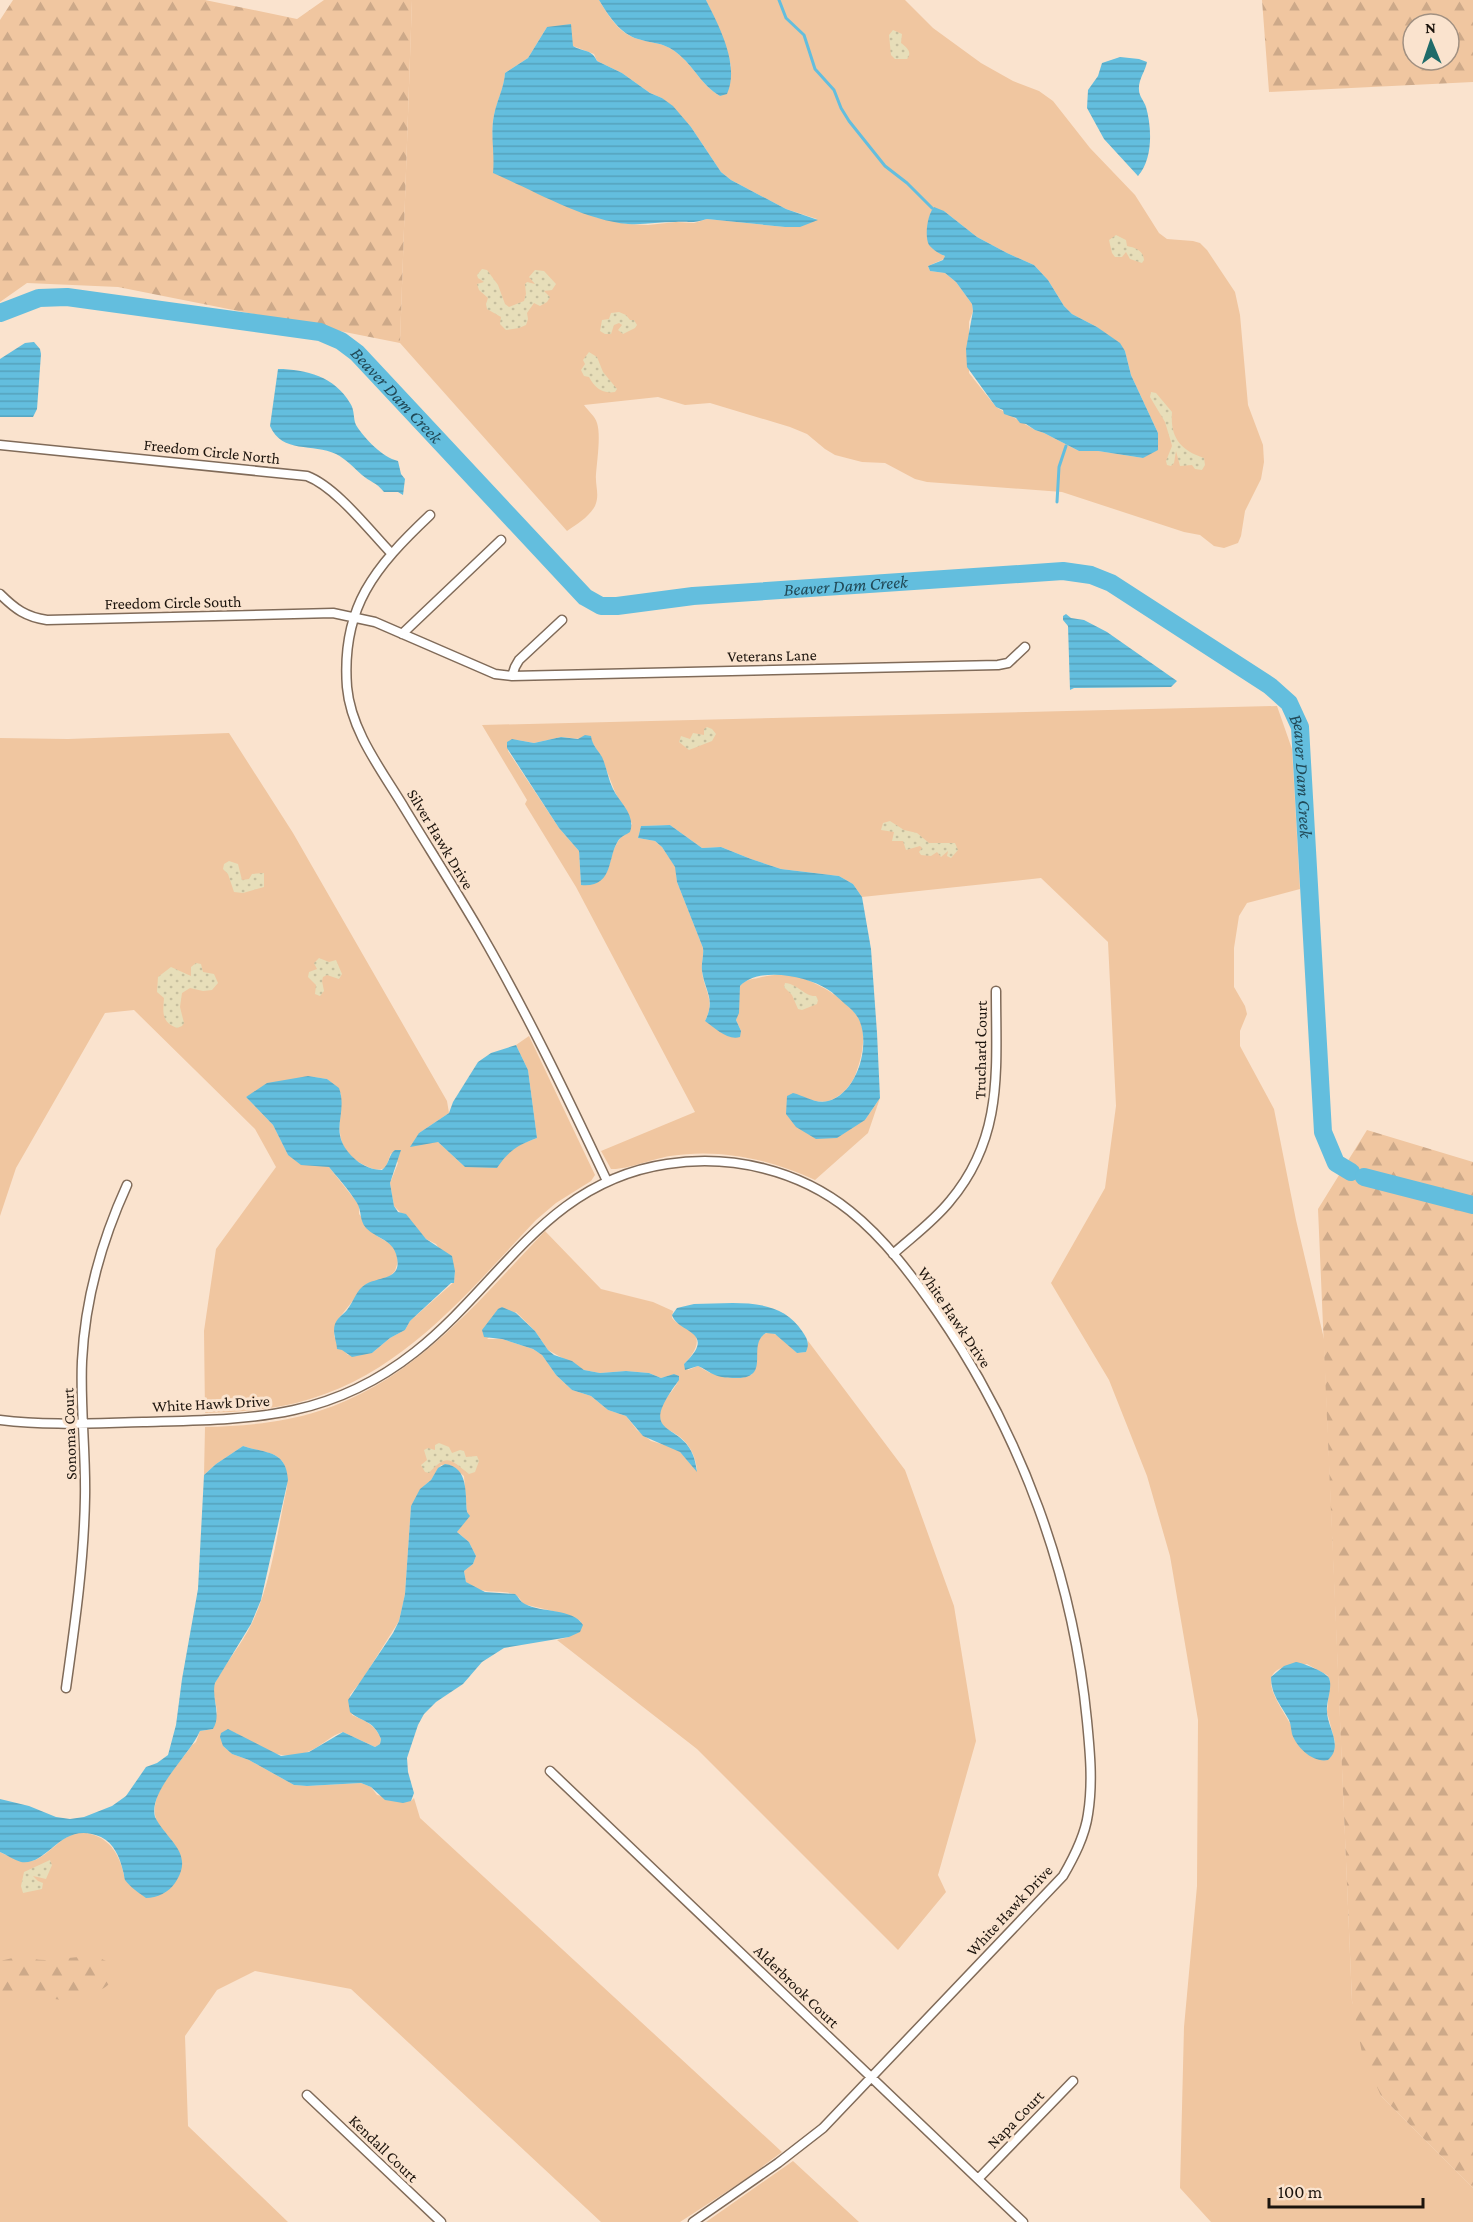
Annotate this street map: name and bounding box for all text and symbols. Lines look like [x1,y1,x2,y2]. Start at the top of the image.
north arrow [1401,12,1461,72]
text: N [1425,19,1436,36]
water label: Beaver Dam Creek [347,343,447,448]
street label: Freedom Circle North [143,436,281,467]
water label: Beaver Dam Creek [783,571,909,600]
street label: Freedom Circle South [104,593,242,612]
street label: Veterans Lane [727,646,817,665]
water label: Beaver Dam Creek [1285,711,1316,840]
street label: Silver Hawk Drive [404,786,477,892]
street label: Truchard Court [971,1000,990,1100]
street label: White Hawk Drive [915,1264,995,1371]
street label: Sonoma Court [59,1387,80,1480]
street label: White Hawk Drive [152,1392,270,1415]
street label: White Hawk Drive [963,1861,1056,1959]
street label: Alderbrook Court [751,1942,843,2032]
street label: Napa Court [984,2087,1048,2152]
street label: Kendall Court [346,2111,422,2186]
scale bar [1269,2171,1424,2209]
text: 100 m [1278,2182,1323,2202]

